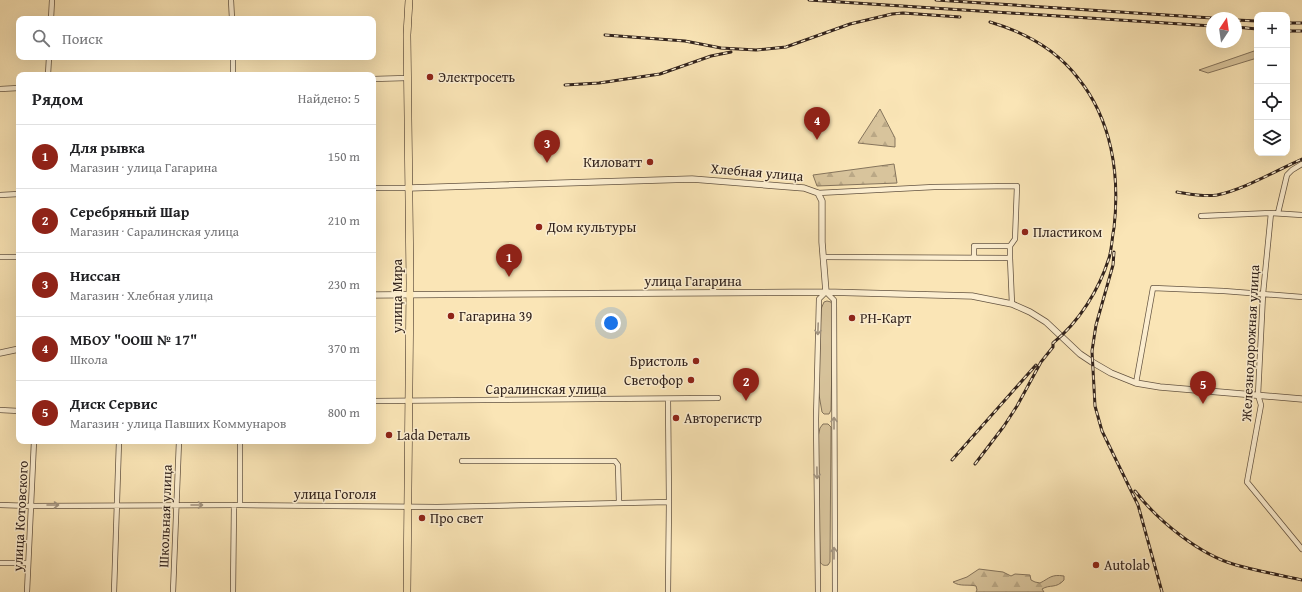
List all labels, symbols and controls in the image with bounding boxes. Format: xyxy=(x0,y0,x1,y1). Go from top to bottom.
north arrow xyxy=(1206,12,1242,48)
map controls xyxy=(1254,12,1290,156)
button: + xyxy=(1254,12,1290,48)
search box xyxy=(16,16,376,60)
icon: search xyxy=(30,27,52,49)
text: Поиск xyxy=(62,28,103,49)
button: − xyxy=(1254,48,1290,84)
place label: Электросеть xyxy=(438,67,516,87)
marker: Электросеть xyxy=(425,72,435,82)
button: locate xyxy=(1254,84,1290,120)
text: Рядом xyxy=(32,86,83,111)
text: Найдено: 5 xyxy=(298,89,360,108)
pin: 4 xyxy=(804,107,830,140)
button: layers xyxy=(1254,120,1290,156)
pin: 3 xyxy=(534,130,560,163)
text: Для рывка xyxy=(70,137,145,158)
text: 1 xyxy=(42,147,48,166)
text: 150 m xyxy=(328,147,360,166)
place label: Киловатт xyxy=(583,152,642,172)
marker: Киловатт xyxy=(645,157,655,167)
text: Магазин · улица Гагарина xyxy=(70,158,218,177)
street label: Хлебная улица xyxy=(710,158,804,186)
text: Серебряный Шар xyxy=(70,201,189,222)
text: 2 xyxy=(42,211,48,230)
text: 210 m xyxy=(328,211,360,230)
place label: Дом культуры xyxy=(546,217,636,237)
text: Магазин · Саралинская улица xyxy=(70,222,239,241)
marker: Дом культуры xyxy=(534,222,544,232)
place label: Пластиком xyxy=(1033,222,1102,242)
marker: Пластиком xyxy=(1020,227,1030,237)
pin: 1 xyxy=(496,244,522,277)
street label: улица Мира xyxy=(387,258,407,334)
street label: Железнодорожная улица xyxy=(1236,264,1264,423)
text: Ниссан xyxy=(70,265,121,286)
street label: улица Гагарина xyxy=(643,271,742,291)
text: 3 xyxy=(42,275,48,294)
text: 230 m xyxy=(328,275,360,294)
text: Магазин · Хлебная улица xyxy=(70,286,213,305)
place label: Гагарина 39 xyxy=(459,306,533,326)
place label: РН-Карт xyxy=(860,308,911,328)
marker: Гагарина 39 xyxy=(446,311,456,321)
your location xyxy=(601,313,621,333)
marker: РН-Карт xyxy=(847,313,857,323)
one-way arrow xyxy=(815,322,822,335)
text: МБОУ "ООШ № 17" xyxy=(70,329,197,350)
text: 4 xyxy=(42,339,48,358)
text: 370 m xyxy=(328,339,360,358)
text: Школа xyxy=(70,350,108,369)
place label: Бристоль xyxy=(630,351,688,371)
marker: Бристоль xyxy=(691,356,701,366)
pin: 2 xyxy=(733,368,759,401)
place label: Светофор xyxy=(624,370,683,390)
pin: 5 xyxy=(1190,371,1216,404)
marker: Светофор xyxy=(686,375,696,385)
street label: Саралинская улица xyxy=(486,379,607,399)
text: Диск Сервис xyxy=(70,393,157,414)
text: 5 xyxy=(42,403,48,422)
text: 800 m xyxy=(328,403,360,422)
place label: Авторегистр xyxy=(684,408,763,428)
marker: Авторегистр xyxy=(671,413,681,423)
text: Магазин · улица Павших Коммунаров xyxy=(70,414,286,433)
one-way arrow xyxy=(830,417,838,430)
place label: Lada Dеталь xyxy=(397,425,471,445)
marker: Lada Dеталь xyxy=(384,430,394,440)
street label: улица Котовского xyxy=(7,460,33,573)
street label: Школьная улица xyxy=(153,464,177,568)
one-way arrow xyxy=(813,466,820,479)
street label: улица Гоголя xyxy=(293,484,376,504)
one-way arrow xyxy=(46,501,59,509)
one-way arrow xyxy=(190,501,203,509)
place label: Про свет xyxy=(430,508,483,528)
marker: Про свет xyxy=(417,513,427,523)
one-way arrow xyxy=(830,547,838,560)
place label: Autolab xyxy=(1104,555,1150,575)
marker: Autolab xyxy=(1091,560,1101,570)

